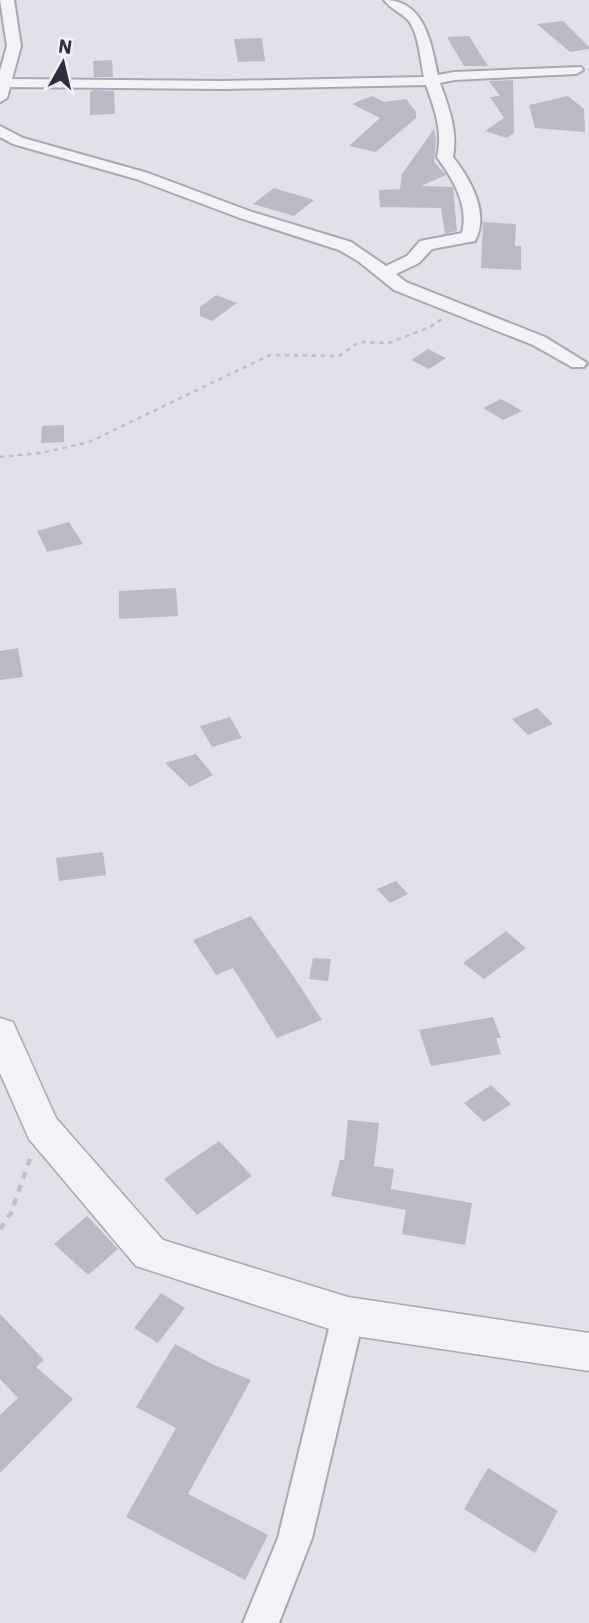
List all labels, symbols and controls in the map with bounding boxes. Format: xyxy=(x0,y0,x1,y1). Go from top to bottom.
north arrow xyxy=(28,28,98,98)
text: N xyxy=(57,33,74,59)

